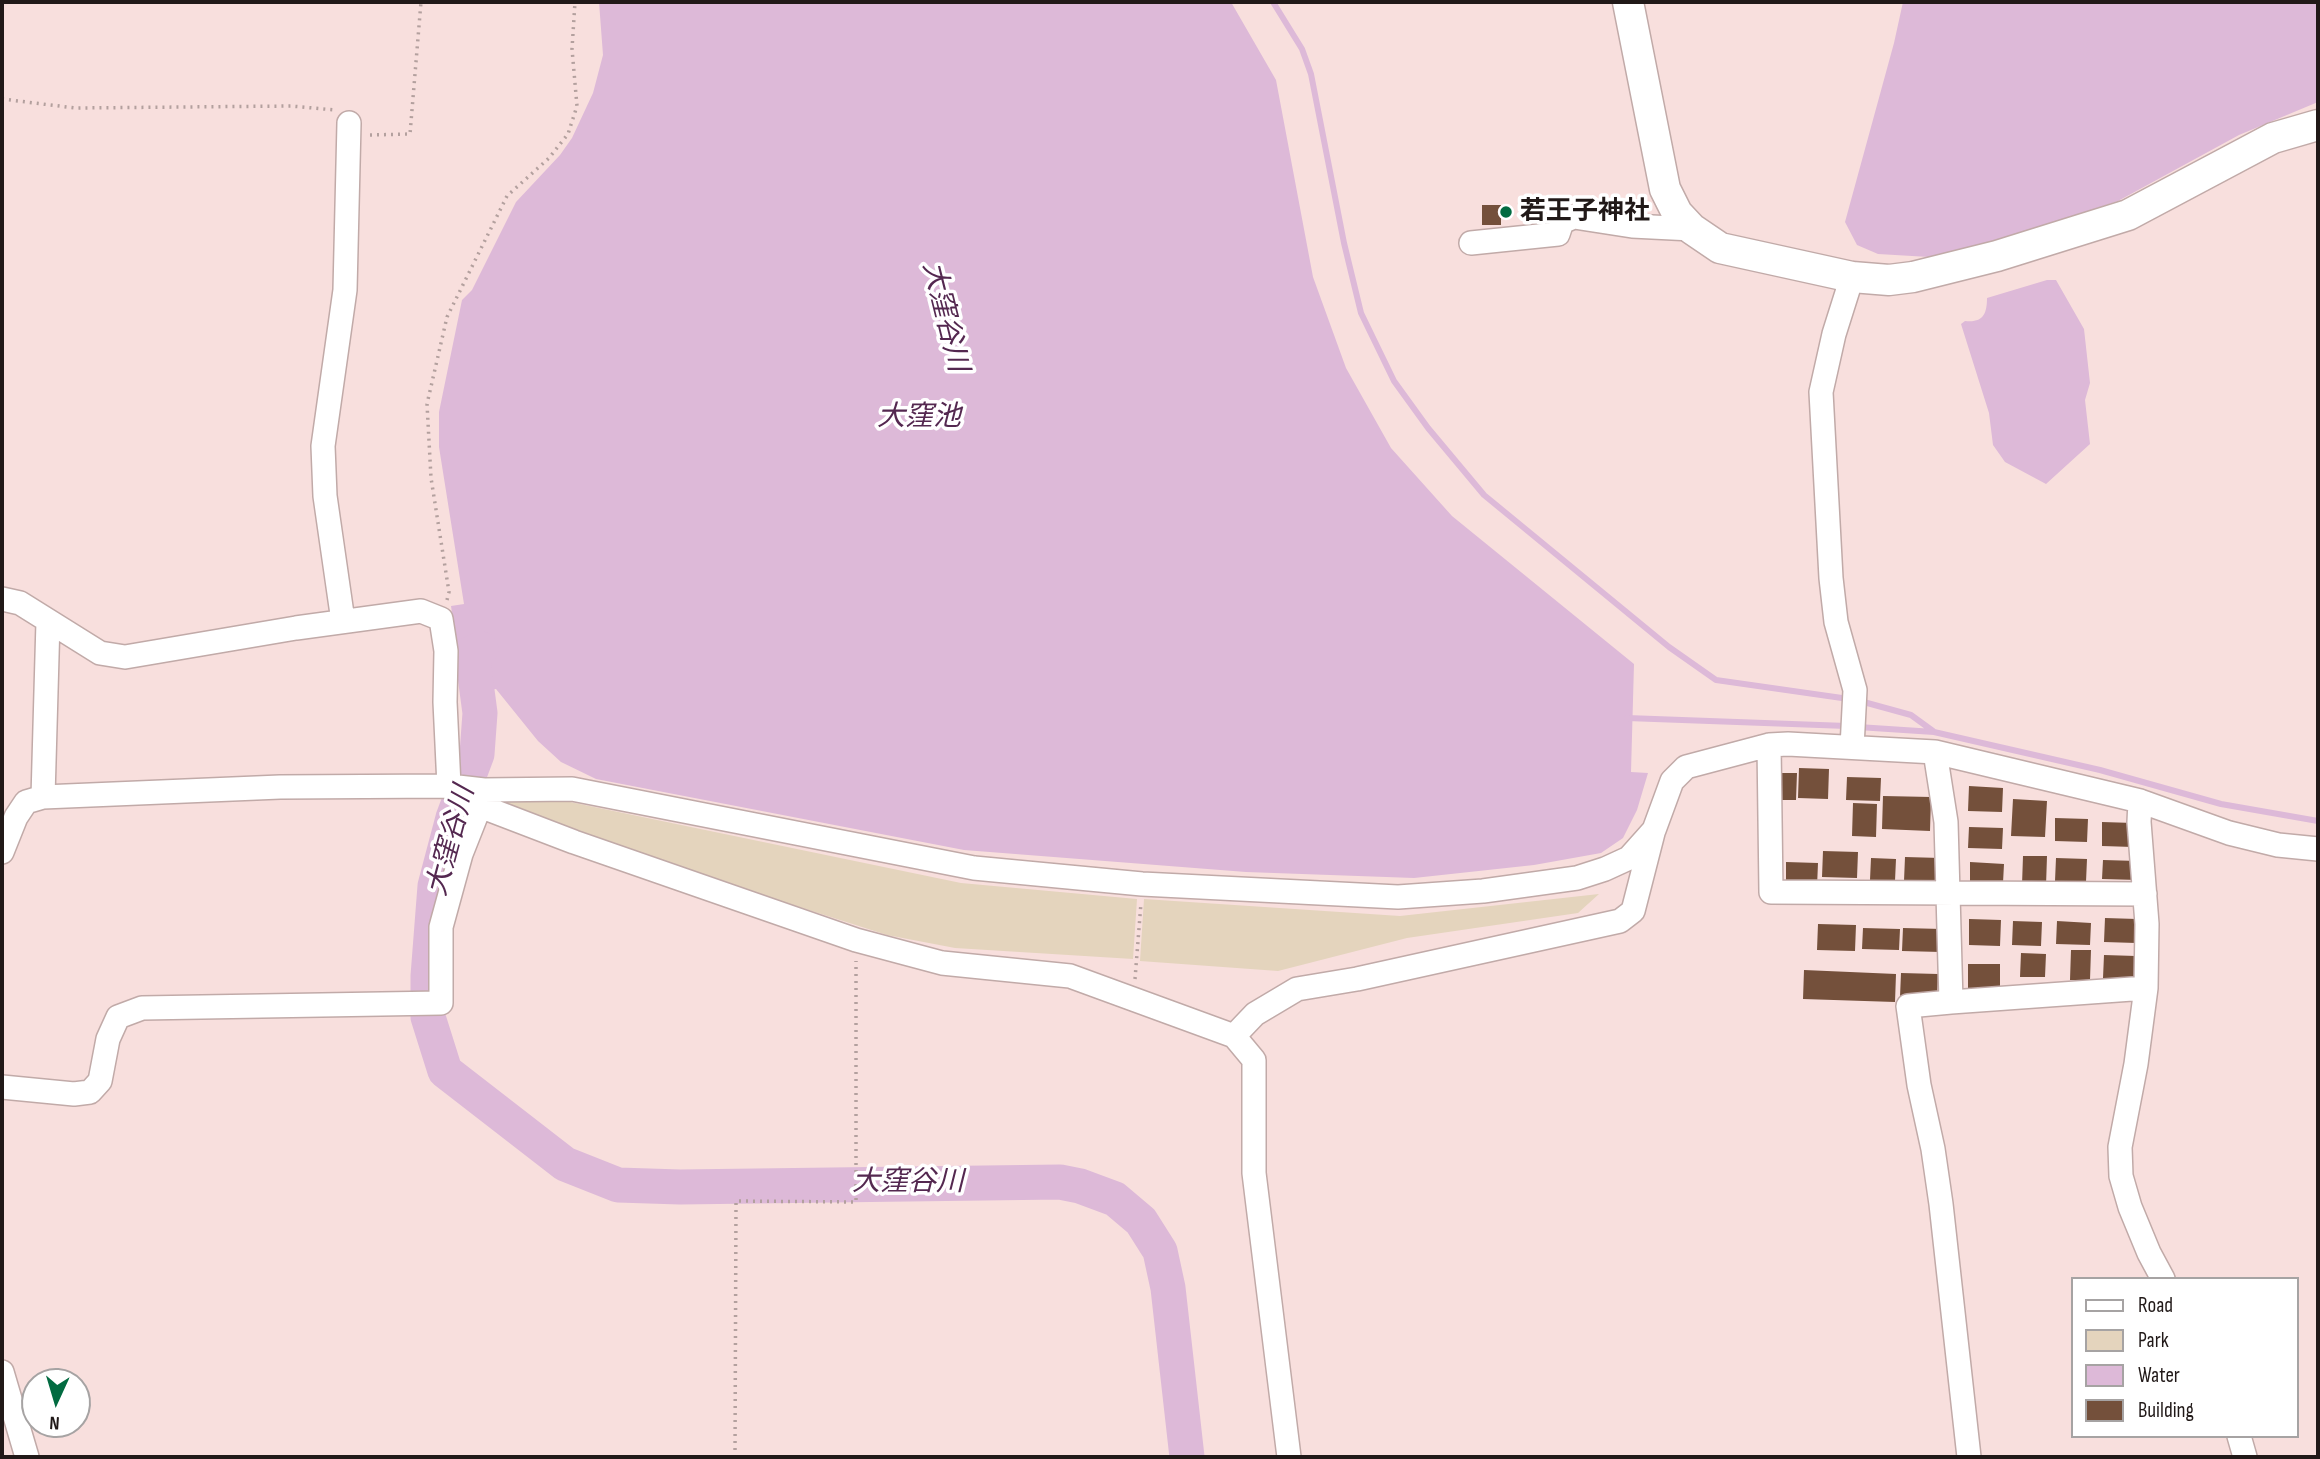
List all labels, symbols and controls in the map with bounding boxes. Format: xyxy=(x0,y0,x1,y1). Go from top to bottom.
place label: 若王子神社 xyxy=(1520,196,1650,228)
marker: 若王子神社 xyxy=(1498,204,1514,220)
water label: 大窪谷川 xyxy=(914,259,974,375)
water label: 大窪池 xyxy=(877,401,961,435)
water label: 大窪谷川 xyxy=(421,783,483,899)
water label: 大窪谷川 xyxy=(852,1166,964,1200)
legend xyxy=(2072,1277,2299,1438)
text: Road xyxy=(2138,1293,2173,1318)
text: Park xyxy=(2138,1328,2169,1353)
text: Water xyxy=(2138,1363,2180,1388)
north arrow xyxy=(21,1368,91,1438)
text: Building xyxy=(2138,1398,2194,1423)
text: N xyxy=(49,1411,61,1434)

